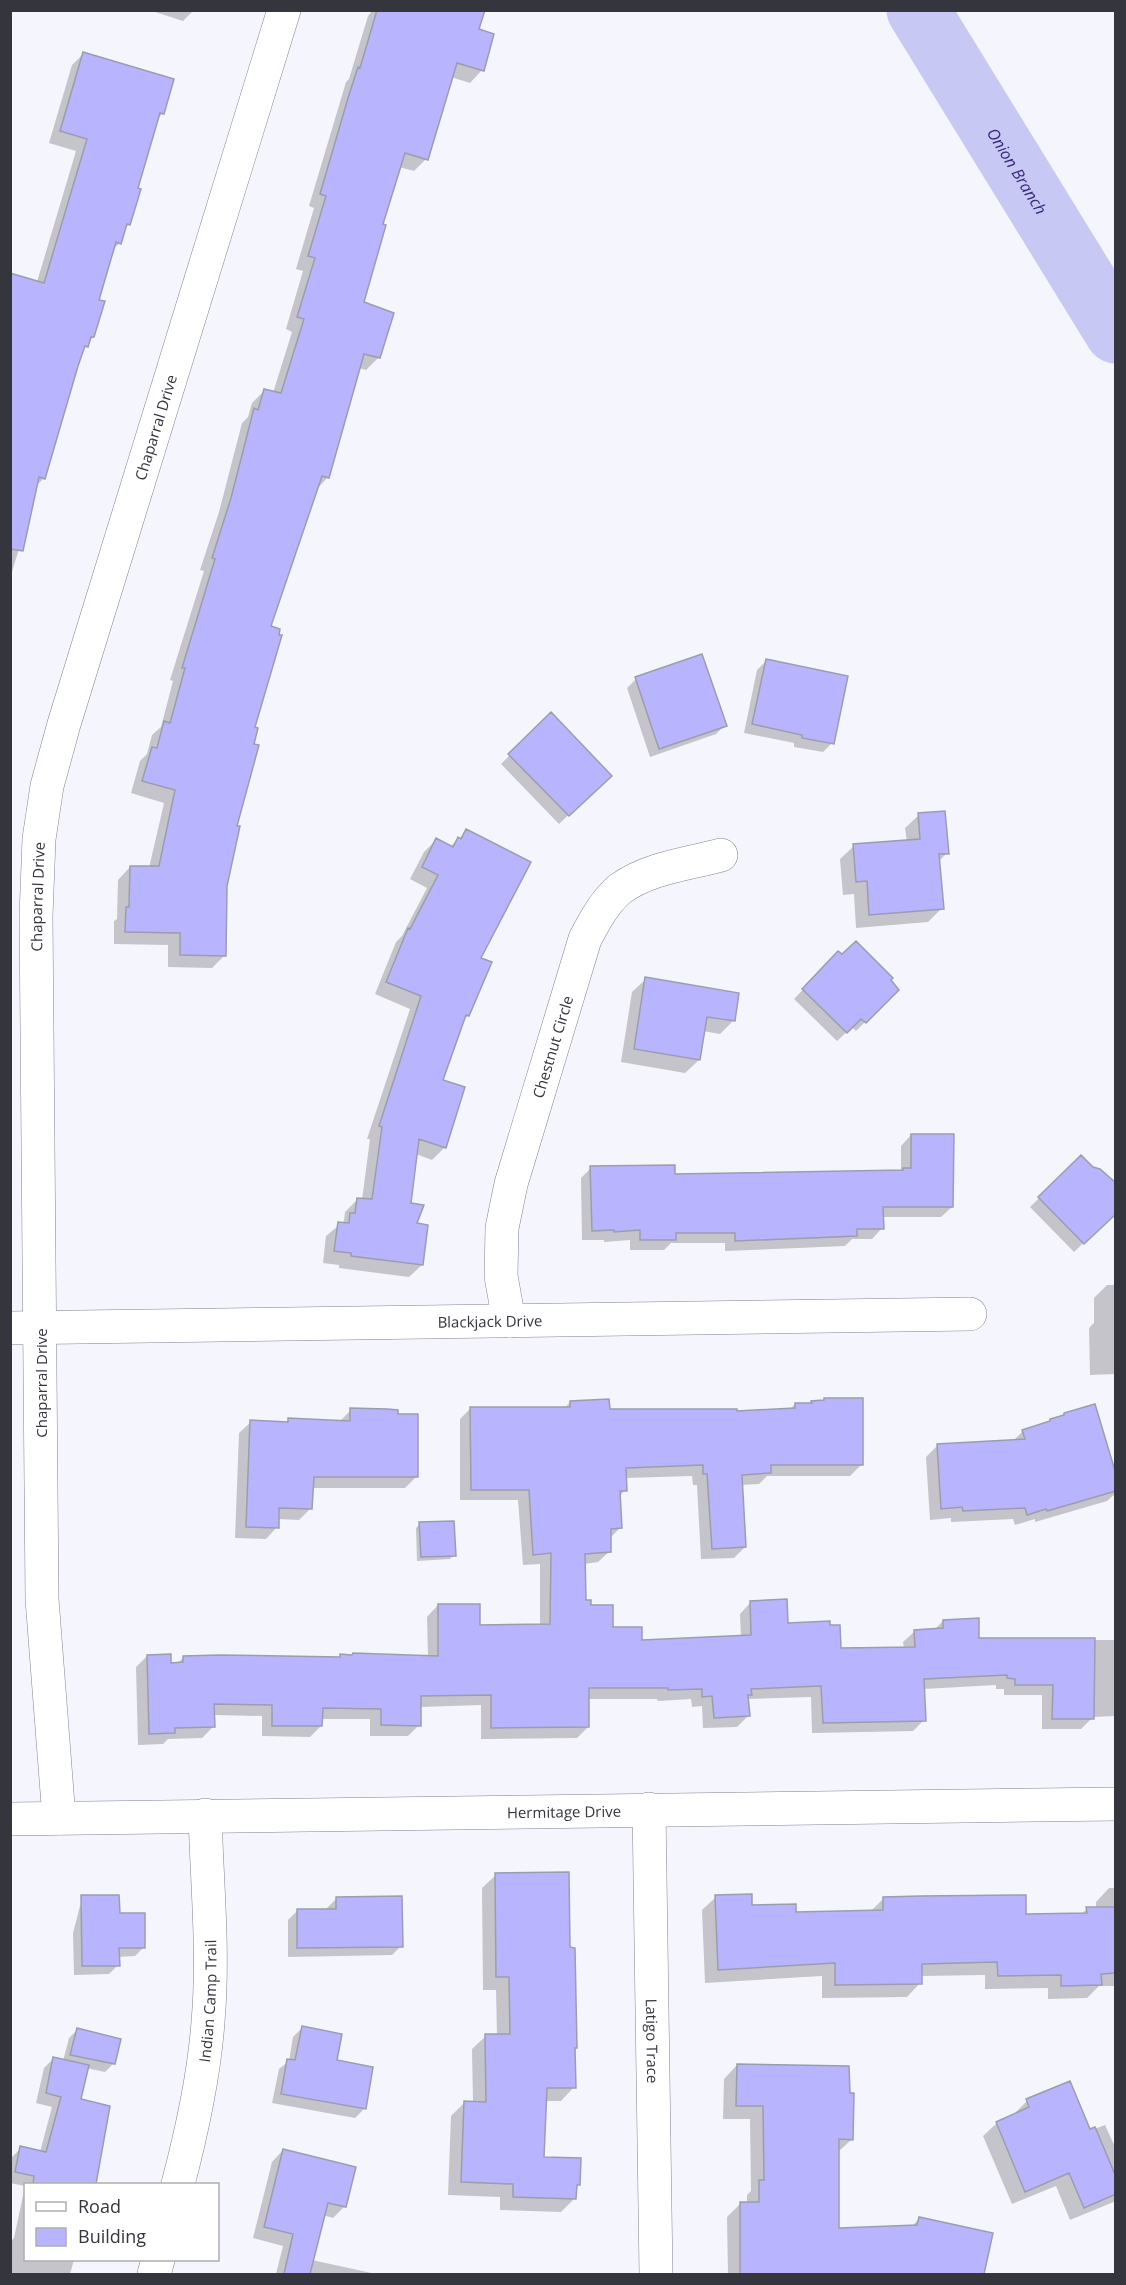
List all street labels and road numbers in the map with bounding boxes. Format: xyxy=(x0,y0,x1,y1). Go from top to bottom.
street label: Chaparral Drive xyxy=(130,372,181,483)
street label: Chaparral Drive xyxy=(26,842,49,952)
street label: Chestnut Circle xyxy=(528,993,577,1100)
street label: Blackjack Drive xyxy=(437,1310,542,1332)
street label: Chaparral Drive xyxy=(31,1328,51,1438)
street label: Hermitage Drive xyxy=(507,1801,621,1822)
street label: Indian Camp Trail xyxy=(194,1939,220,2064)
street label: Latigo Trace xyxy=(642,1998,663,2084)

